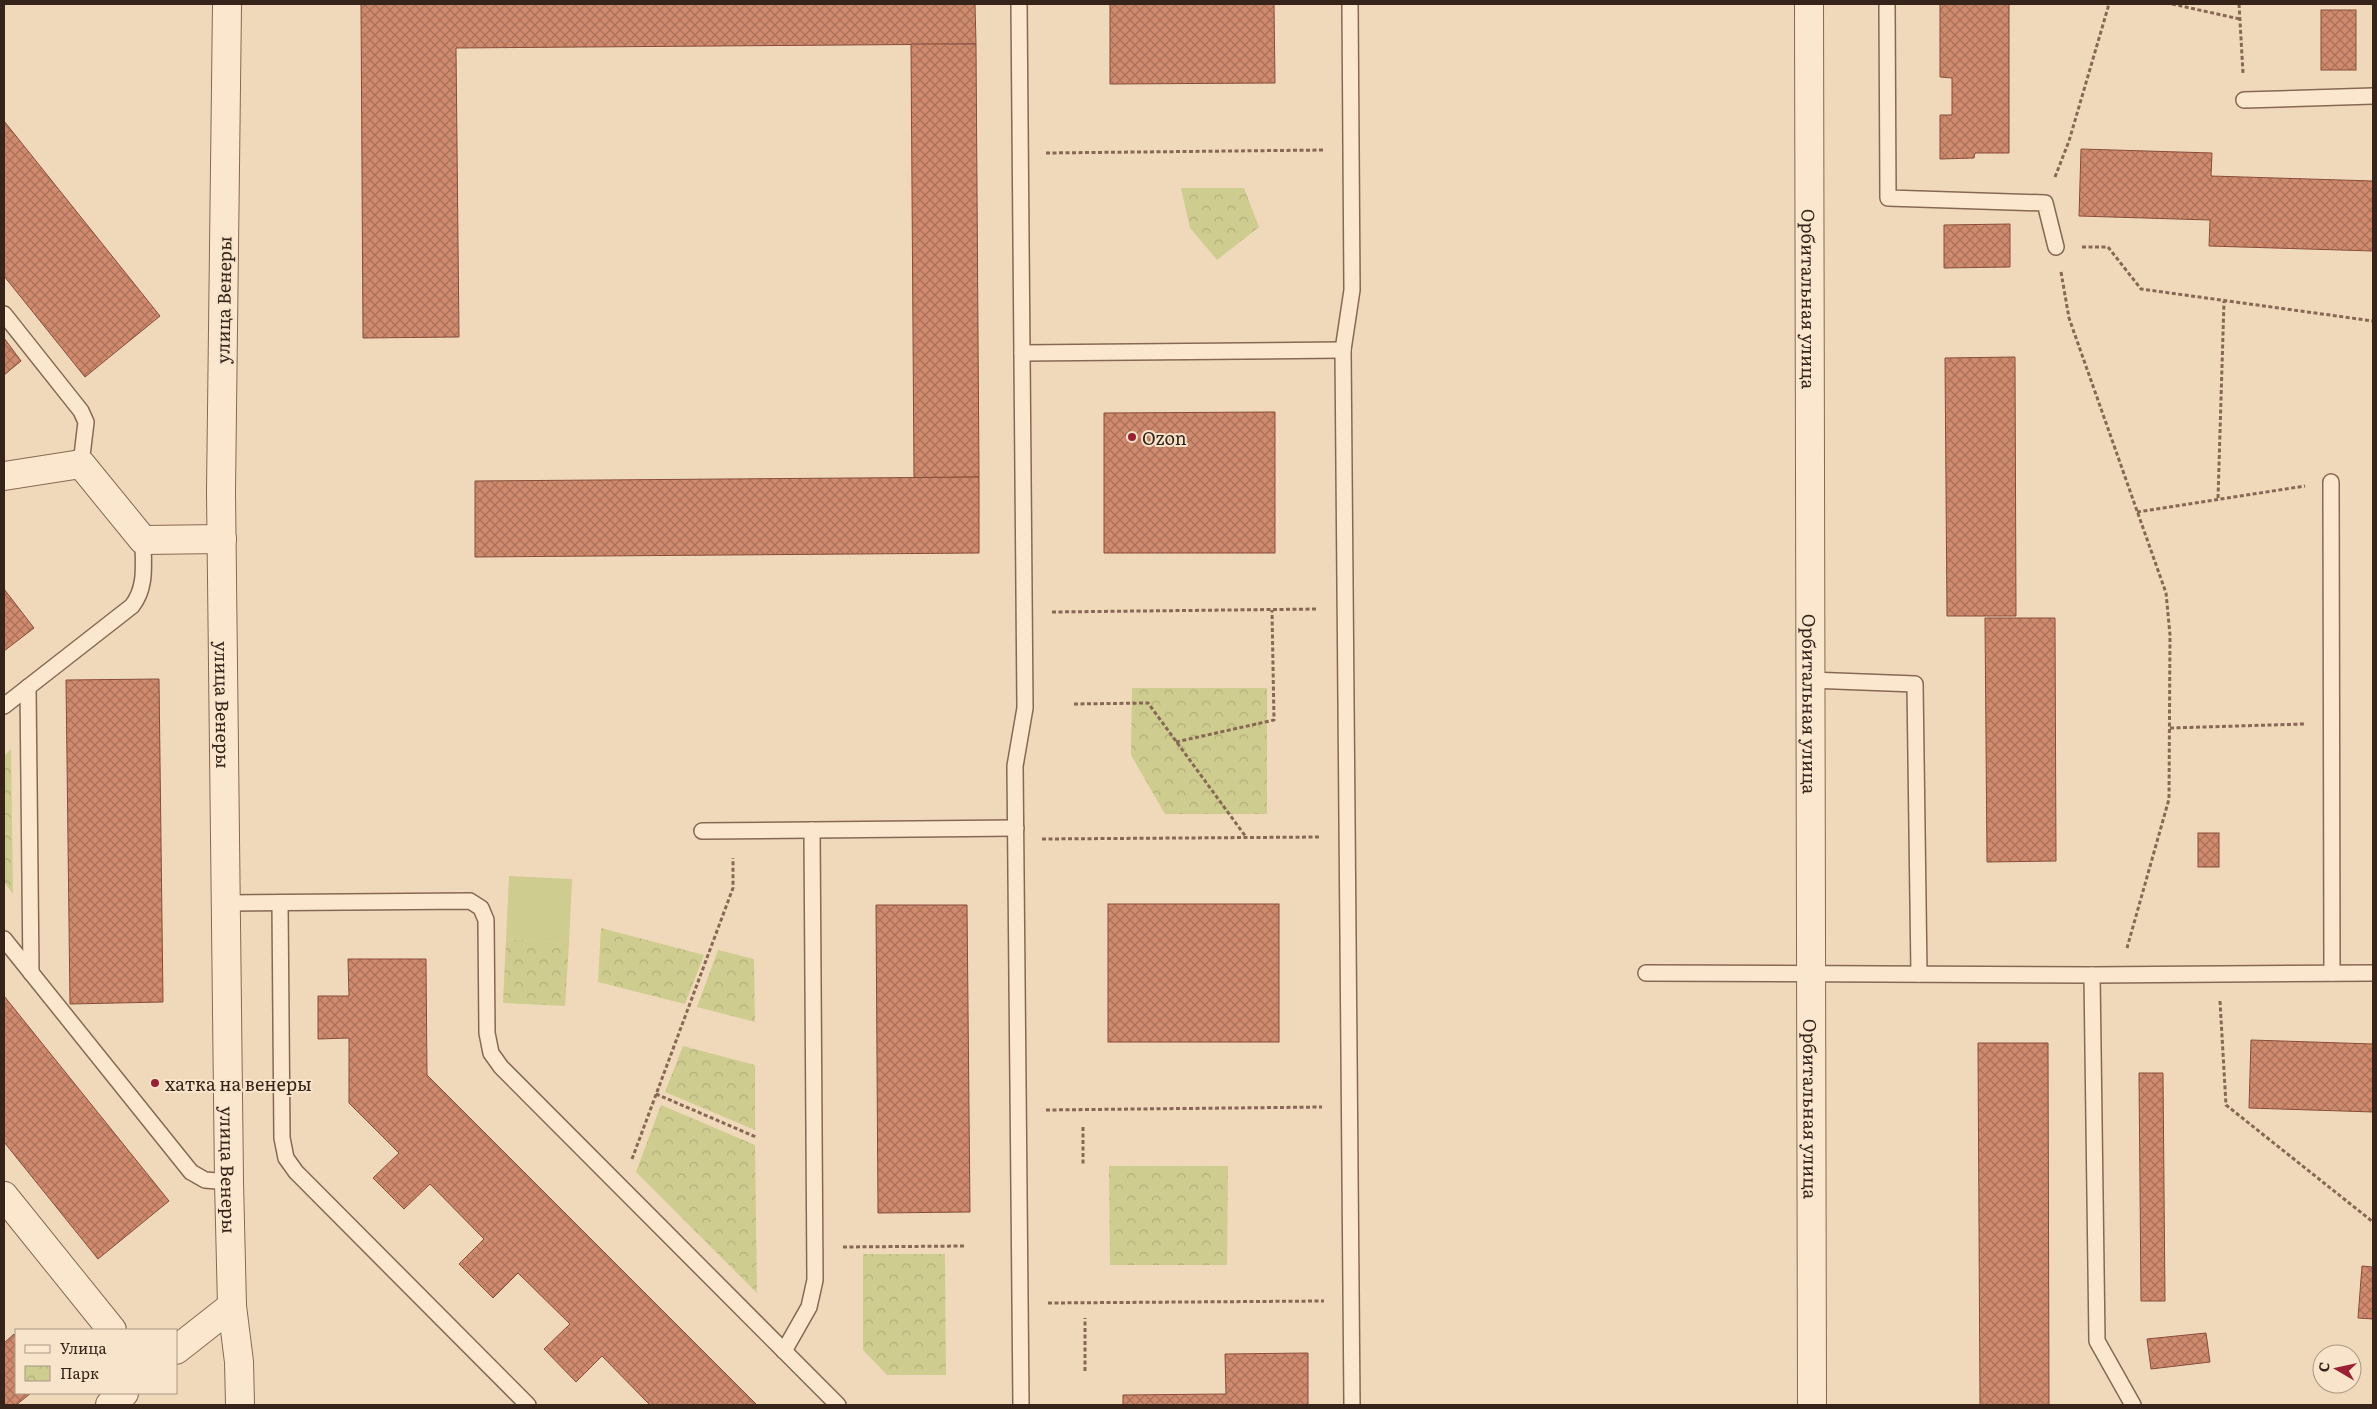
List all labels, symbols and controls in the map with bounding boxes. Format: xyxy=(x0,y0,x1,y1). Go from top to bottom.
street label: Орбитальная улица xyxy=(1796,209,1823,390)
street label: улица Венеры xyxy=(208,236,238,364)
place label: Ozon xyxy=(1142,424,1187,451)
marker: Ozon xyxy=(1126,431,1138,443)
street label: Орбитальная улица xyxy=(1797,614,1824,795)
street label: улица Венеры xyxy=(209,641,238,769)
street label: Орбитальная улица xyxy=(1798,1019,1825,1200)
place label: хатка на венеры xyxy=(165,1070,312,1097)
marker: хатка на венеры xyxy=(149,1077,161,1089)
street label: улица Венеры xyxy=(215,1106,244,1234)
legend xyxy=(15,1329,178,1394)
text: Улица xyxy=(60,1336,108,1359)
north arrow xyxy=(2312,1344,2362,1394)
text: С xyxy=(2313,1360,2334,1373)
text: Парк xyxy=(60,1361,99,1384)

